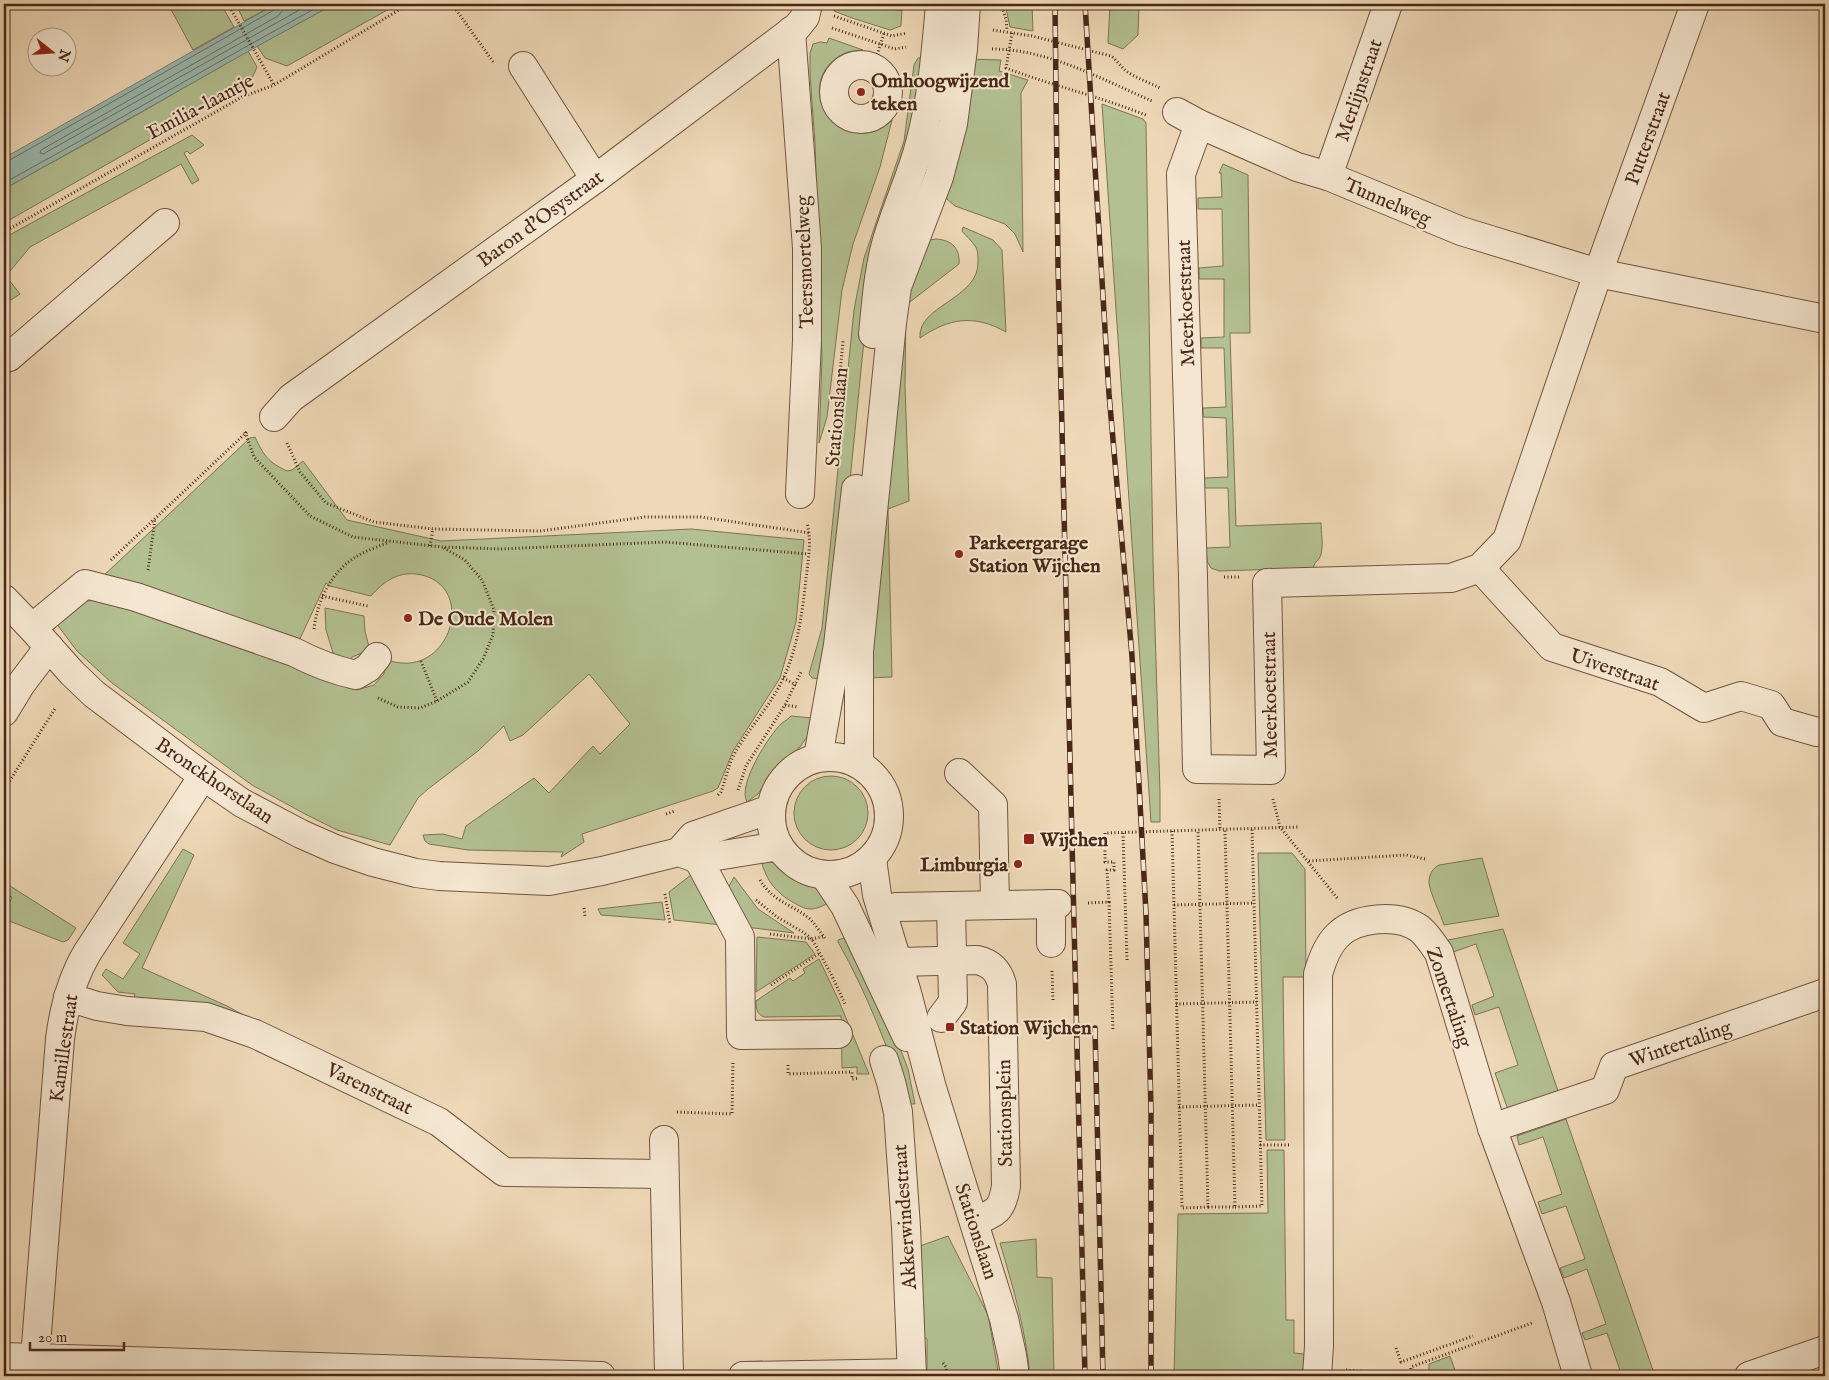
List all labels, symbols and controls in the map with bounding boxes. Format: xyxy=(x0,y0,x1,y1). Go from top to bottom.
north arrow xyxy=(28,28,78,78)
street label: Merlijnstraat xyxy=(1330,36,1389,145)
text: N xyxy=(53,46,74,64)
street label: Emilia-laantje xyxy=(143,69,258,146)
place label: Omhoogwijzend teken xyxy=(870,69,1011,117)
marker: Omhoogwijzend teken xyxy=(855,86,867,98)
street label: Putterstraat xyxy=(1620,88,1677,189)
street label: Baron d'Osystraat xyxy=(473,165,609,273)
street label: Tunnelweg xyxy=(1340,173,1436,232)
street label: Teersmortelweg xyxy=(791,194,820,329)
street label: Meerkoetstraat xyxy=(1172,239,1201,367)
street label: Stationslaan xyxy=(821,366,854,468)
place label: Parkeergarage Station Wijchen xyxy=(969,531,1101,579)
marker: Parkeergarage Station Wijchen xyxy=(953,548,965,560)
place label: De Oude Molen xyxy=(418,607,554,632)
marker: De Oude Molen xyxy=(402,612,414,624)
street label: Meerkoetstraat xyxy=(1257,631,1284,759)
street label: Uiverstraat xyxy=(1567,643,1663,697)
street label: Bronckhorstlaan xyxy=(150,733,278,830)
place label: Wijchen xyxy=(1039,828,1108,853)
marker: Wijchen xyxy=(1022,832,1036,846)
place label: Limburgia xyxy=(920,853,1008,878)
marker: Limburgia xyxy=(1012,858,1024,870)
street label: Zomertaling xyxy=(1420,944,1478,1052)
street label: Kamillestraat xyxy=(44,992,84,1104)
street label: Wintertaling xyxy=(1626,1015,1736,1074)
place label: Station Wijchen xyxy=(960,1016,1092,1041)
marker: Station Wijchen xyxy=(944,1021,956,1033)
street label: Varenstraat xyxy=(321,1057,417,1121)
street label: Stationsplein xyxy=(992,1059,1019,1167)
street label: Akkerwindestraat xyxy=(888,1143,923,1291)
street label: Stationslaan xyxy=(948,1180,1003,1283)
scale bar xyxy=(30,1320,124,1352)
text: 20 m xyxy=(38,1328,68,1347)

